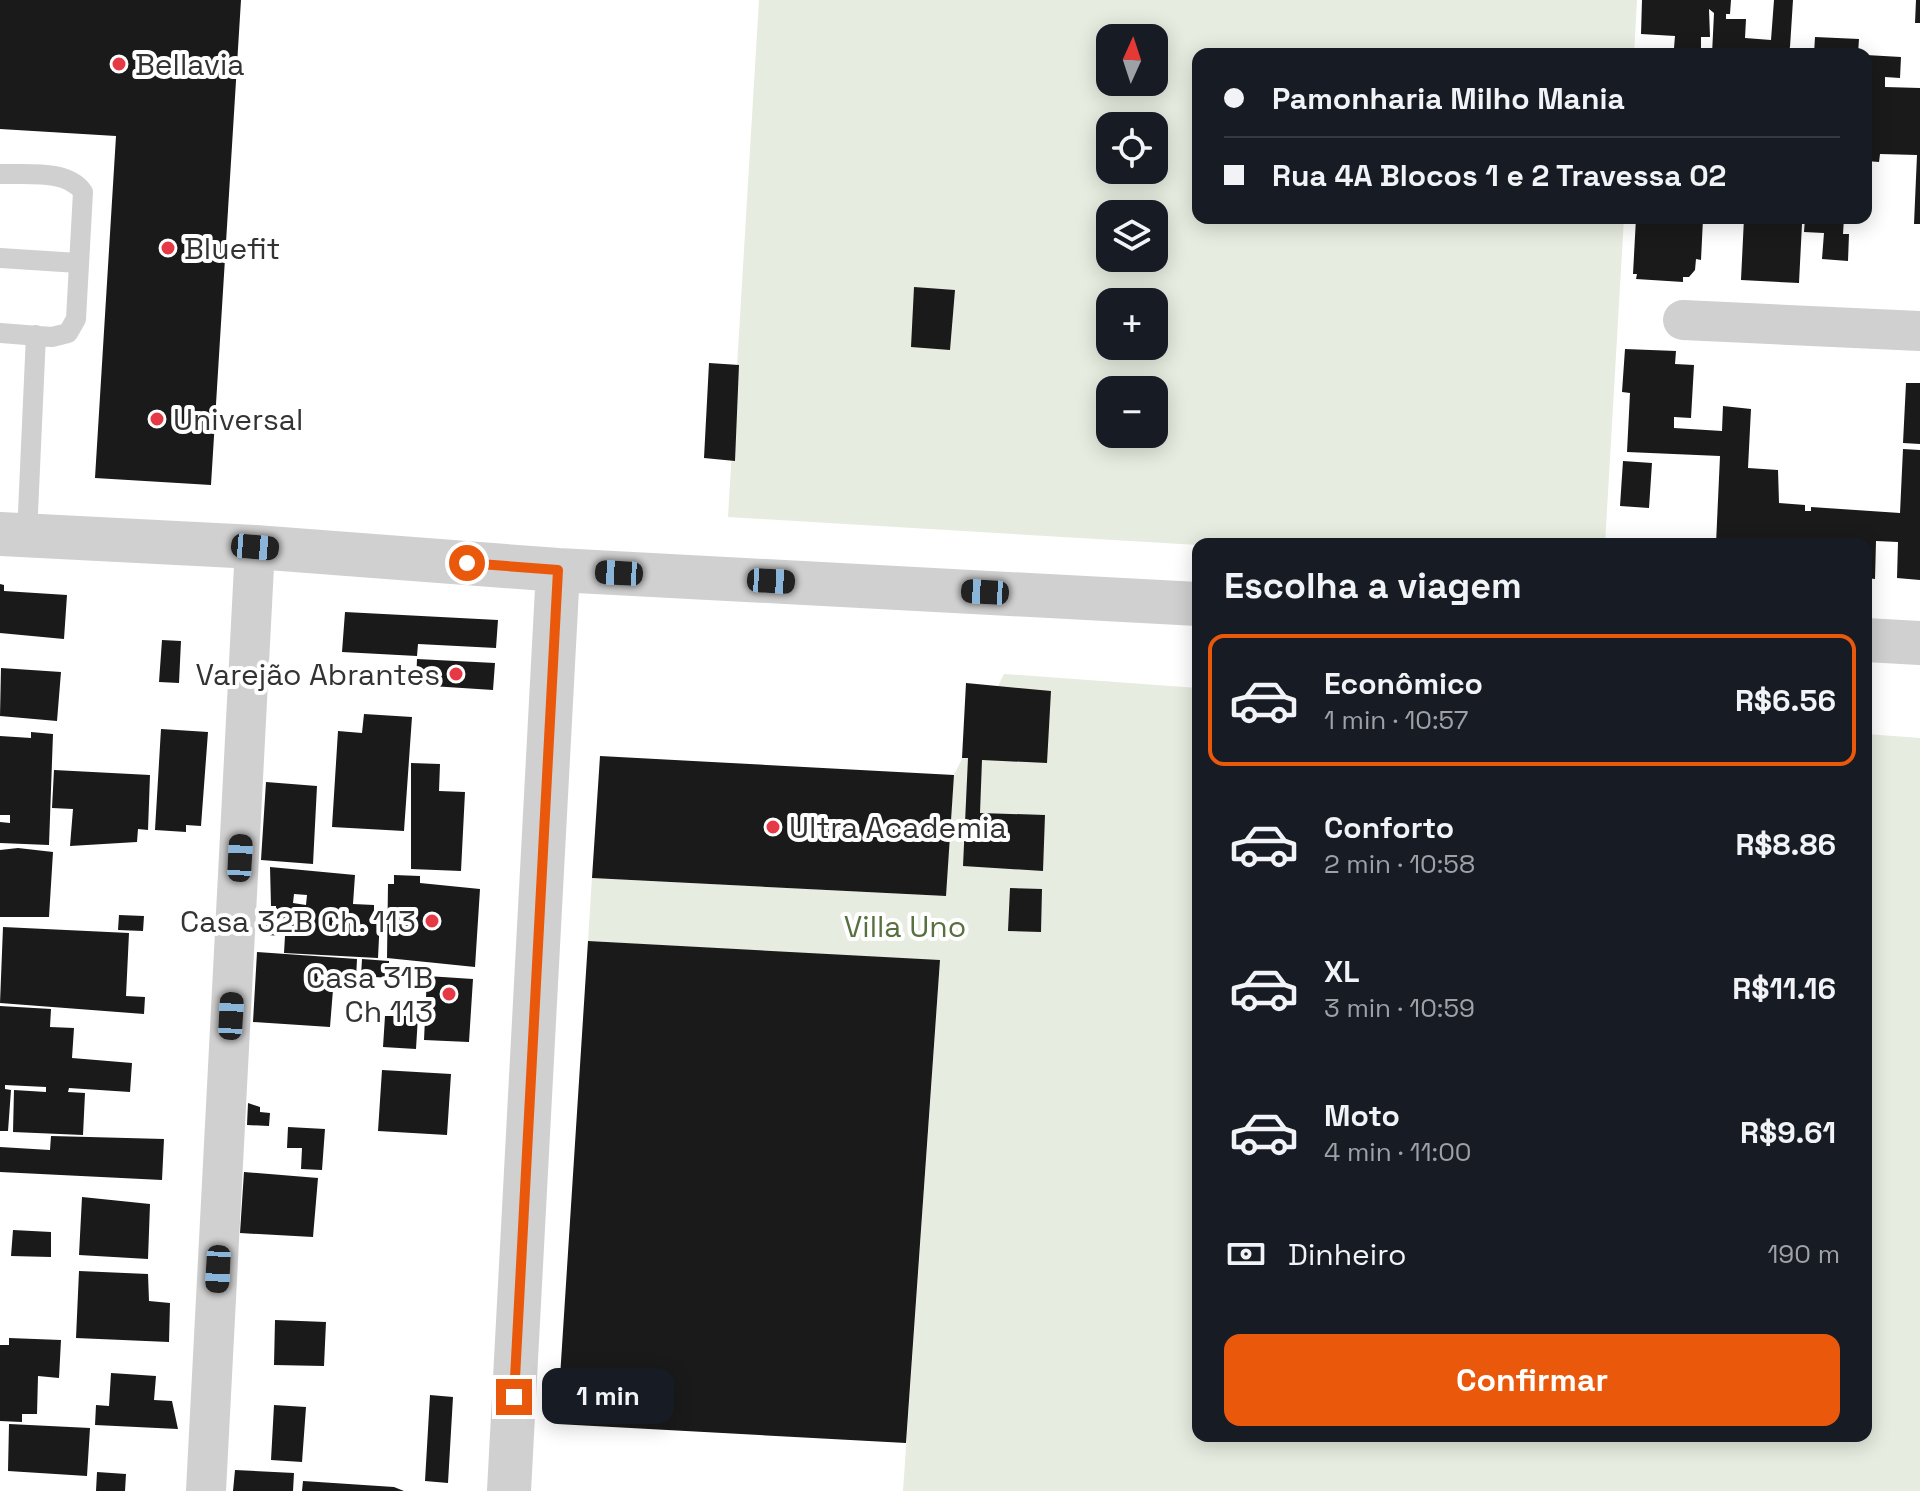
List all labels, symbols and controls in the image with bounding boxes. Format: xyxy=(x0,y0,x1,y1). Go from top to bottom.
north arrow xyxy=(1096,24,1168,96)
map controls xyxy=(1096,24,1168,448)
place label: Bellavia xyxy=(135,45,245,84)
marker: Bellavia xyxy=(110,55,128,73)
text: Pamonharia Milho Mania xyxy=(1272,79,1625,118)
button: locate xyxy=(1096,112,1168,184)
text: Rua 4A Blocos 1 e 2 Travessa 02 xyxy=(1272,156,1726,195)
button: layers xyxy=(1096,200,1168,272)
place label: Bluefit xyxy=(184,229,280,268)
marker: Bluefit xyxy=(159,239,177,257)
button: + xyxy=(1096,288,1168,360)
button: − xyxy=(1096,376,1168,448)
place label: Universal xyxy=(173,400,303,439)
marker: Universal xyxy=(148,410,166,428)
car xyxy=(230,533,280,561)
route start xyxy=(449,545,485,581)
car xyxy=(594,560,644,586)
text: Escolha a viagem xyxy=(1224,563,1522,609)
car xyxy=(746,568,796,594)
car xyxy=(960,579,1010,605)
place label: Varejão Abrantes xyxy=(196,655,440,694)
icon: car xyxy=(1228,664,1300,736)
text: Econômico xyxy=(1324,664,1483,703)
marker: Varejão Abrantes xyxy=(447,665,465,683)
text: R$6.56 xyxy=(1735,681,1836,720)
text: 1 min · 10:57 xyxy=(1324,703,1468,737)
place label: Ultra Academia xyxy=(789,808,1007,847)
icon: car xyxy=(1228,808,1300,880)
text: Conforto xyxy=(1324,808,1454,847)
marker: Ultra Academia xyxy=(764,818,782,836)
text: R$8.86 xyxy=(1735,825,1836,864)
car xyxy=(227,833,253,883)
text: 2 min · 10:58 xyxy=(1324,847,1475,881)
place label: Casa 32B Ch. 113 xyxy=(180,902,416,941)
park label: Villa Uno xyxy=(844,907,966,946)
marker: Casa 32B Ch. 113 xyxy=(423,912,441,930)
icon: car xyxy=(1228,952,1300,1024)
text: XL xyxy=(1324,952,1360,991)
place label: Casa 31B Ch 113 xyxy=(306,958,433,1031)
text: R$11.16 xyxy=(1732,969,1836,1008)
marker: Casa 31B Ch 113 xyxy=(440,985,458,1003)
car xyxy=(218,991,244,1041)
text: 3 min · 10:59 xyxy=(1324,991,1475,1025)
icon: car xyxy=(1228,1096,1300,1168)
text: Moto xyxy=(1324,1096,1400,1135)
text: R$9.61 xyxy=(1740,1113,1836,1152)
text: 4 min · 11:00 xyxy=(1324,1135,1471,1169)
icon: cash xyxy=(1224,1232,1268,1276)
text: Dinheiro xyxy=(1288,1235,1406,1274)
text: 190 m xyxy=(1768,1237,1840,1271)
car xyxy=(205,1244,231,1294)
button: Confirmar xyxy=(1224,1334,1840,1426)
callout: 1 min xyxy=(542,1369,674,1425)
route end xyxy=(496,1379,532,1415)
text: 1 min xyxy=(576,1379,640,1413)

